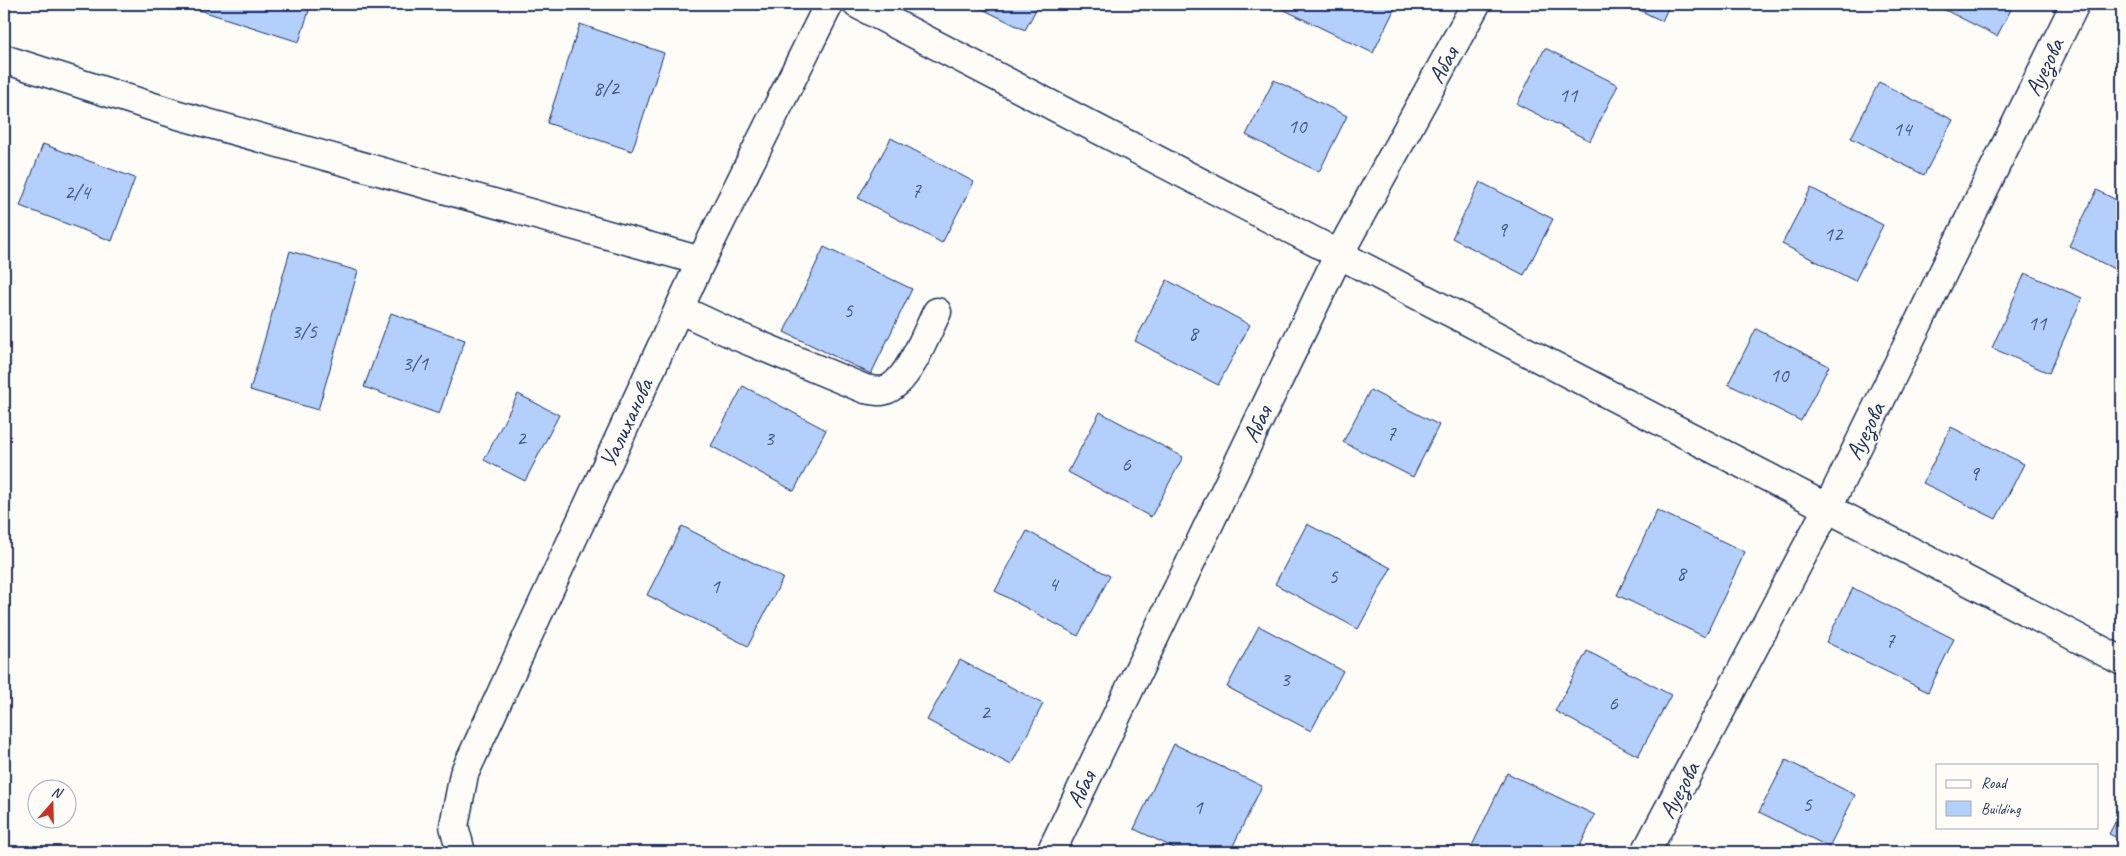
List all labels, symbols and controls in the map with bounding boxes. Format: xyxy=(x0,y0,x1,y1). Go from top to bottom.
street label: Ауезова xyxy=(2017,32,2072,101)
street label: Абая xyxy=(1421,40,1466,89)
house number: 8/2 xyxy=(593,75,620,101)
house number: 11 xyxy=(1559,82,1579,108)
house number: 10 xyxy=(1288,113,1308,139)
house number: 14 xyxy=(1893,116,1914,142)
house number: 7 xyxy=(911,177,922,203)
house number: 2/4 xyxy=(64,179,92,205)
house number: 9 xyxy=(1497,216,1508,242)
house number: 12 xyxy=(1824,221,1844,247)
house number: 5 xyxy=(843,297,854,323)
house number: 11 xyxy=(2028,310,2048,336)
house number: 3/5 xyxy=(291,318,318,344)
house number: 8 xyxy=(1188,320,1200,346)
house number: 3/1 xyxy=(402,350,429,376)
house number: 10 xyxy=(1770,362,1790,388)
street label: Уалиханова xyxy=(592,372,660,472)
street label: Ауезова xyxy=(1838,396,1893,465)
street label: Абая xyxy=(1235,399,1279,447)
house number: 7 xyxy=(1386,420,1397,446)
house number: 2 xyxy=(516,425,527,451)
house number: 3 xyxy=(764,425,775,451)
house number: 6 xyxy=(1121,451,1131,477)
house number: 9 xyxy=(1969,460,1980,486)
house number: 8 xyxy=(1676,560,1688,586)
house number: 5 xyxy=(1328,563,1339,589)
house number: 4 xyxy=(1048,571,1060,597)
house number: 1 xyxy=(710,573,721,599)
house number: 7 xyxy=(1885,627,1896,653)
house number: 3 xyxy=(1280,666,1291,692)
house number: 6 xyxy=(1608,690,1618,716)
house number: 2 xyxy=(980,699,991,725)
street label: Ауезова xyxy=(1652,755,1708,824)
street label: Абая xyxy=(1059,764,1103,812)
legend xyxy=(1936,764,2098,828)
text: Road xyxy=(1981,774,2008,793)
north arrow xyxy=(28,778,78,828)
text: N xyxy=(49,783,65,803)
house number: 5 xyxy=(1802,791,1813,817)
house number: 1 xyxy=(1193,794,1204,820)
text: Building xyxy=(1981,800,2021,819)

